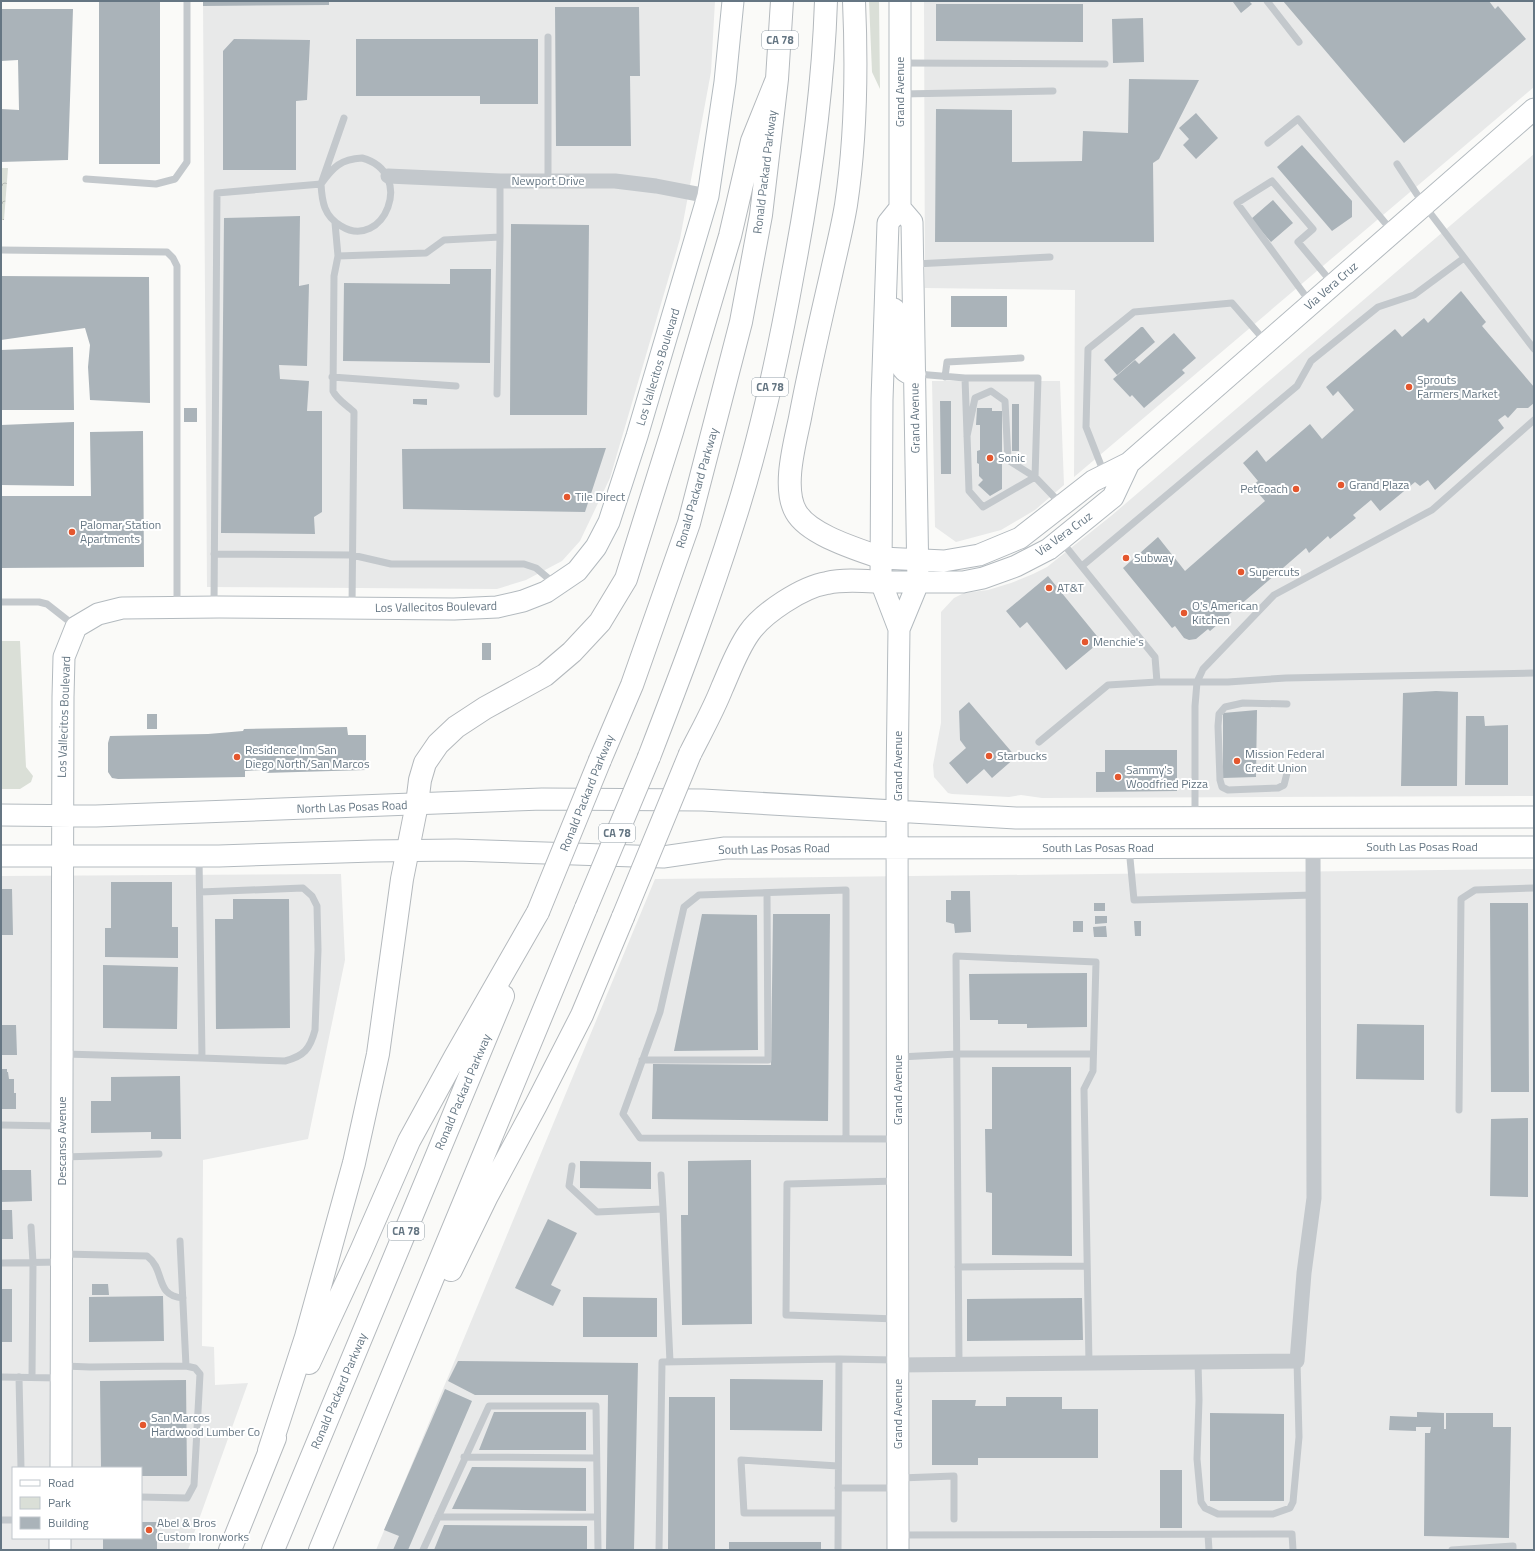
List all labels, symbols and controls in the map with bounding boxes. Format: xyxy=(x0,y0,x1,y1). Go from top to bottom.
road number: CA 78 xyxy=(762,31,798,49)
street label: Grand Avenue xyxy=(890,57,909,127)
street label: Ronald Packard Parkway xyxy=(747,109,782,235)
street label: Newport Drive xyxy=(511,171,585,190)
street label: Via Vera Cruz xyxy=(1299,257,1362,315)
street label: Los Vallecitos Boulevard xyxy=(631,306,684,428)
place label: Sprouts Farmers Market xyxy=(1417,370,1498,403)
road number: CA 78 xyxy=(752,378,788,396)
marker: Sprouts Farmers Market xyxy=(1404,382,1414,392)
street label: Grand Avenue xyxy=(904,383,925,453)
street label: Ronald Packard Parkway xyxy=(670,425,723,550)
place label: Sonic xyxy=(998,448,1025,467)
marker: Sonic xyxy=(985,453,995,463)
place label: Grand Plaza xyxy=(1349,475,1409,494)
place label: PetCoach xyxy=(1240,479,1288,498)
marker: Grand Plaza xyxy=(1336,480,1346,490)
marker: PetCoach xyxy=(1291,484,1301,494)
place label: Tile Direct xyxy=(575,487,626,506)
marker: Tile Direct xyxy=(562,492,572,502)
street label: Via Vera Cruz xyxy=(1031,506,1096,561)
place label: Palomar Station Apartments xyxy=(80,515,161,548)
marker: Palomar Station Apartments xyxy=(67,527,77,537)
place label: Subway xyxy=(1134,548,1174,567)
marker: Subway xyxy=(1121,553,1131,563)
place label: Supercuts xyxy=(1249,562,1300,581)
marker: Supercuts xyxy=(1236,567,1246,577)
place label: AT&T xyxy=(1057,578,1084,597)
marker: AT&T xyxy=(1044,583,1054,593)
street label: Los Vallecitos Boulevard xyxy=(375,596,497,617)
place label: O's American Kitchen xyxy=(1192,596,1258,629)
marker: O's American Kitchen xyxy=(1179,608,1189,618)
place label: Menchie's xyxy=(1093,632,1144,651)
marker: Menchie's xyxy=(1080,637,1090,647)
street label: Los Vallecitos Boulevard xyxy=(52,656,75,778)
street label: Ronald Packard Parkway xyxy=(554,731,619,854)
street label: Grand Avenue xyxy=(888,731,907,801)
place label: Residence Inn San Diego North/San Marcos xyxy=(245,740,370,773)
place label: Mission Federal Credit Union xyxy=(1245,744,1324,777)
place label: Starbucks xyxy=(997,746,1047,765)
marker: Starbucks xyxy=(984,751,994,761)
marker: Residence Inn San Diego North/San Marcos xyxy=(232,752,242,762)
marker: Mission Federal Credit Union xyxy=(1232,756,1242,766)
place label: Sammy's Woodfried Pizza xyxy=(1126,760,1208,793)
marker: Sammy's Woodfried Pizza xyxy=(1113,772,1123,782)
street label: North Las Posas Road xyxy=(296,795,408,818)
road number: CA 78 xyxy=(599,824,635,842)
street label: South Las Posas Road xyxy=(1366,837,1478,856)
street label: South Las Posas Road xyxy=(718,838,830,859)
street label: South Las Posas Road xyxy=(1042,838,1154,857)
street label: Ronald Packard Parkway xyxy=(429,1031,496,1153)
street label: Grand Avenue xyxy=(888,1055,907,1125)
street label: Descanso Avenue xyxy=(52,1096,71,1186)
road number: CA 78 xyxy=(388,1222,424,1240)
street label: Ronald Packard Parkway xyxy=(305,1330,372,1452)
street label: Grand Avenue xyxy=(888,1379,907,1449)
place label: San Marcos Hardwood Lumber Co xyxy=(151,1408,260,1441)
marker: San Marcos Hardwood Lumber Co xyxy=(138,1420,148,1430)
legend xyxy=(12,1467,142,1539)
text: Road xyxy=(48,1473,74,1492)
text: Park xyxy=(48,1493,71,1512)
text: Building xyxy=(48,1513,89,1532)
place label: Abel & Bros Custom Ironworks xyxy=(157,1513,250,1546)
marker: Abel & Bros Custom Ironworks xyxy=(144,1525,154,1535)

